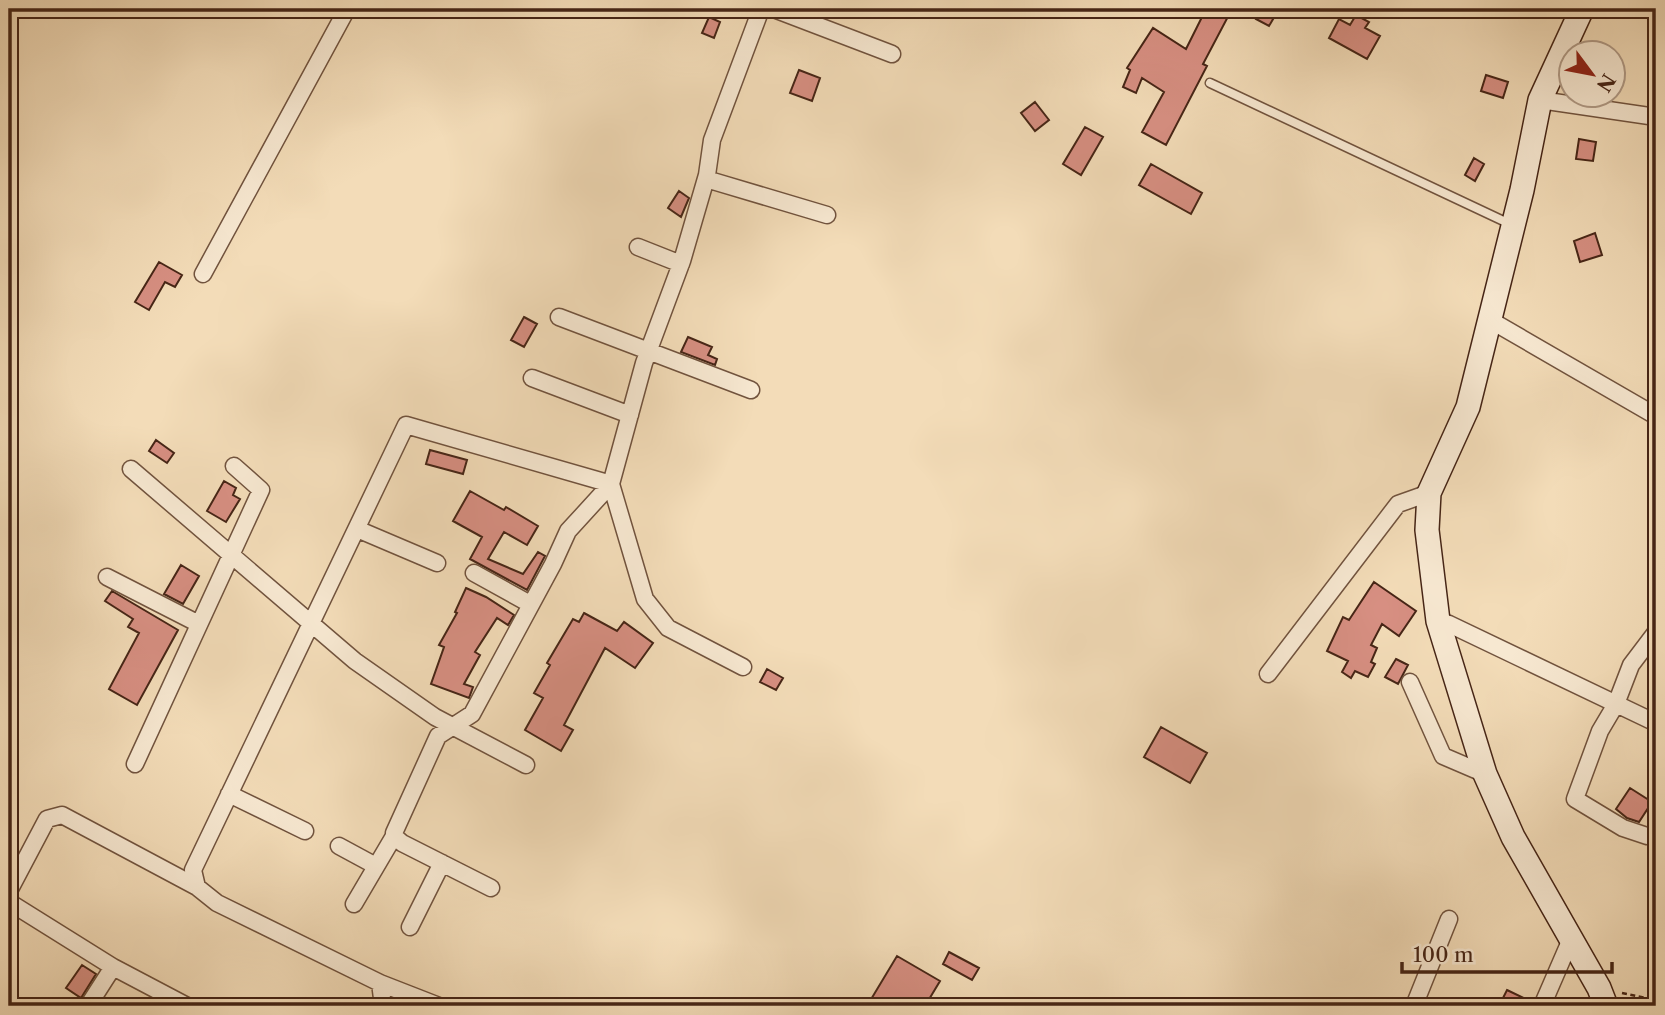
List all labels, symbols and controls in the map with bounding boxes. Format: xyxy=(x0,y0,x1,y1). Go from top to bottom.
north arrow xyxy=(1556,38,1626,108)
text: N xyxy=(1592,70,1620,96)
scale bar xyxy=(1402,931,1612,975)
text: 100 m xyxy=(1413,942,1474,967)

